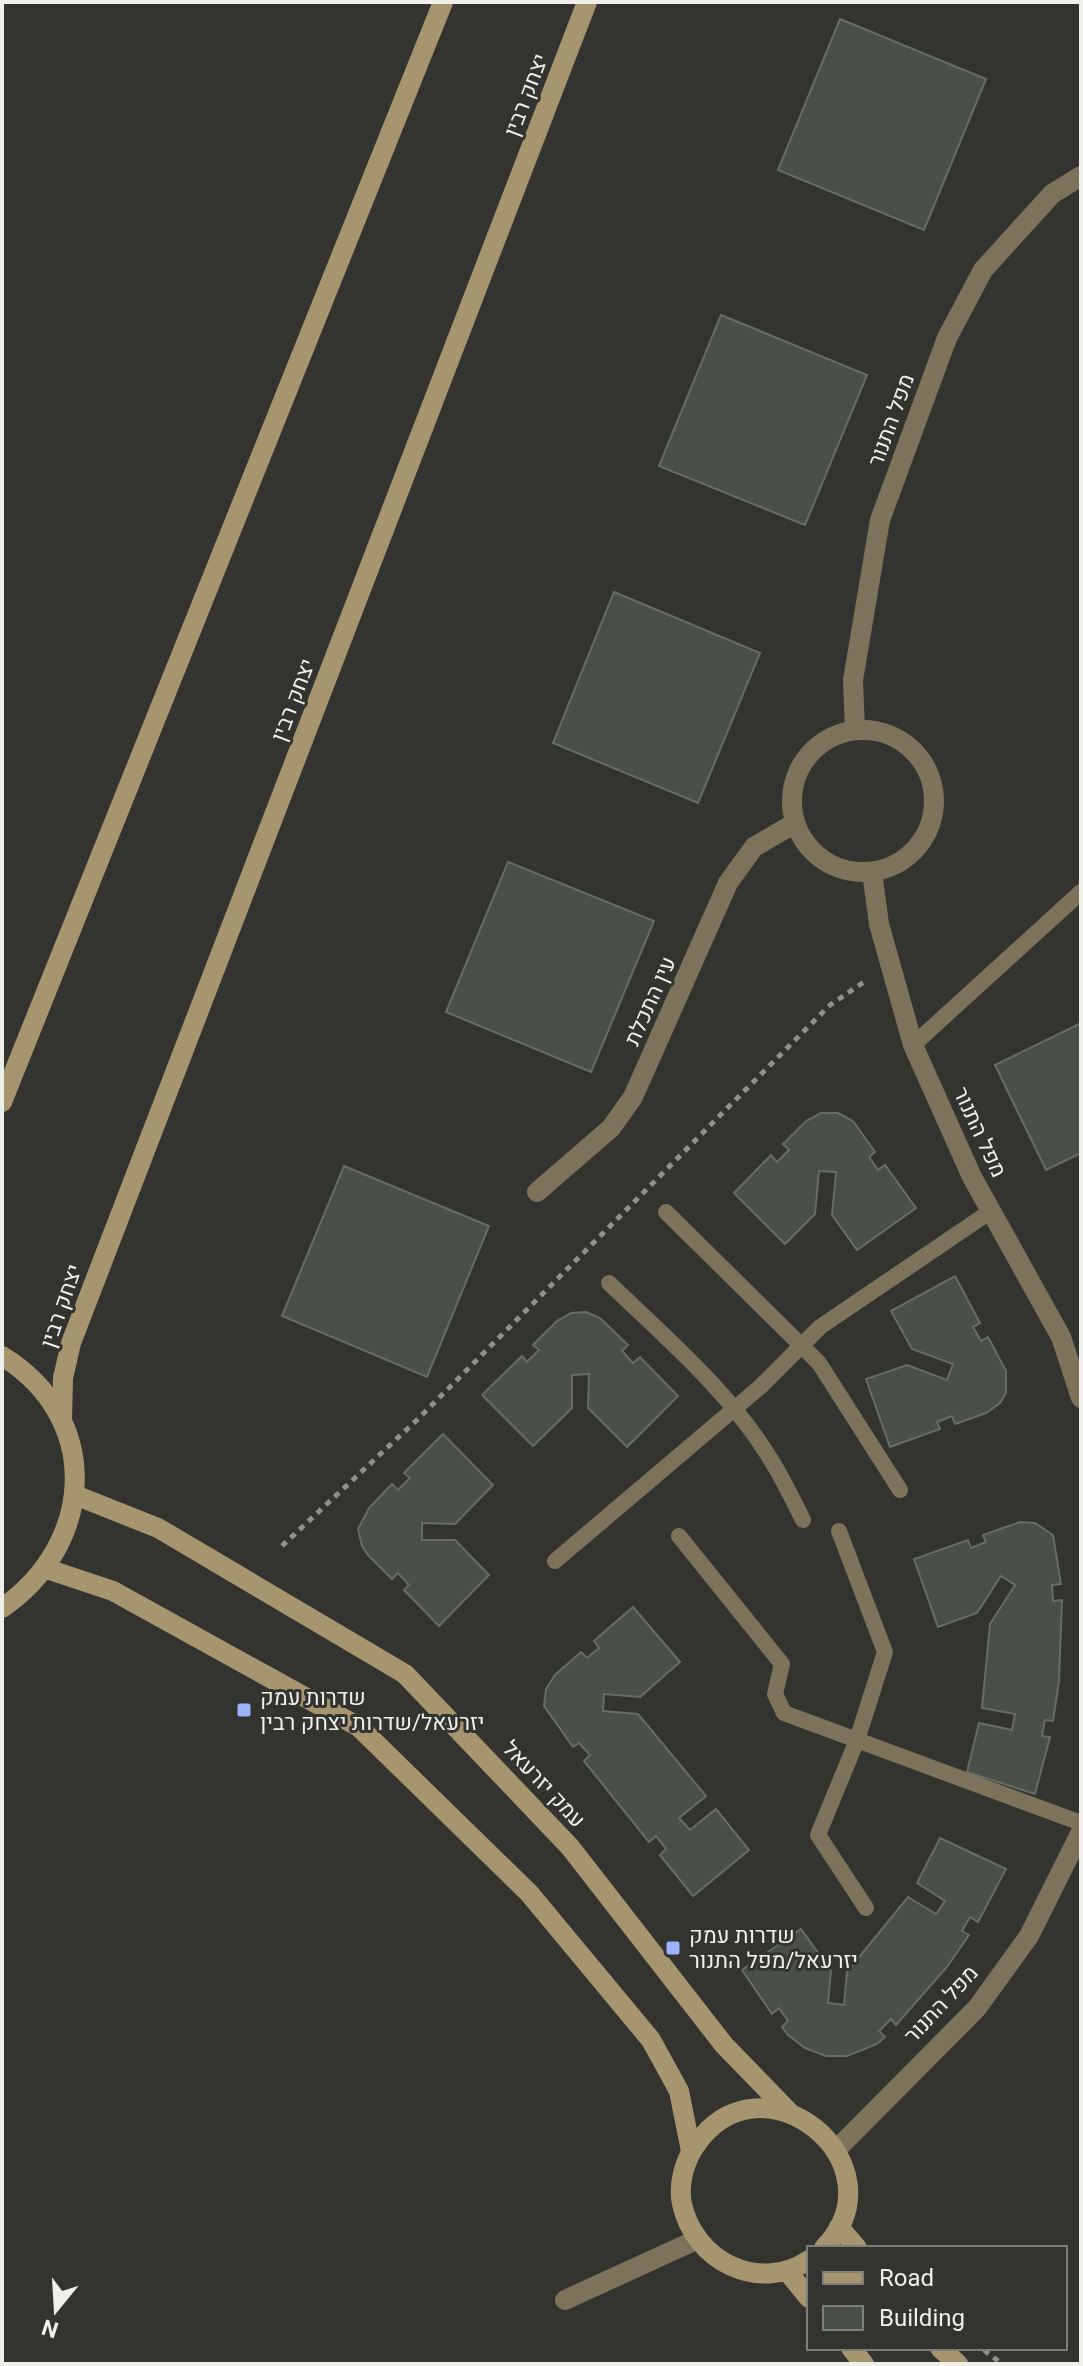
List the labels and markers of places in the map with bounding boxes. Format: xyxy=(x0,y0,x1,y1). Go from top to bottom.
place label: שדרות עמק יזרעאל/שדרות יצחק רבין xyxy=(260,1685,484,1735)
marker: שדרות עמק יזרעאל/שדרות יצחק רבין xyxy=(235,1701,253,1719)
place label: שדרות עמק יזרעאל/מפל התנור xyxy=(689,1923,858,1973)
marker: שדרות עמק יזרעאל/מפל התנור xyxy=(664,1939,682,1957)

